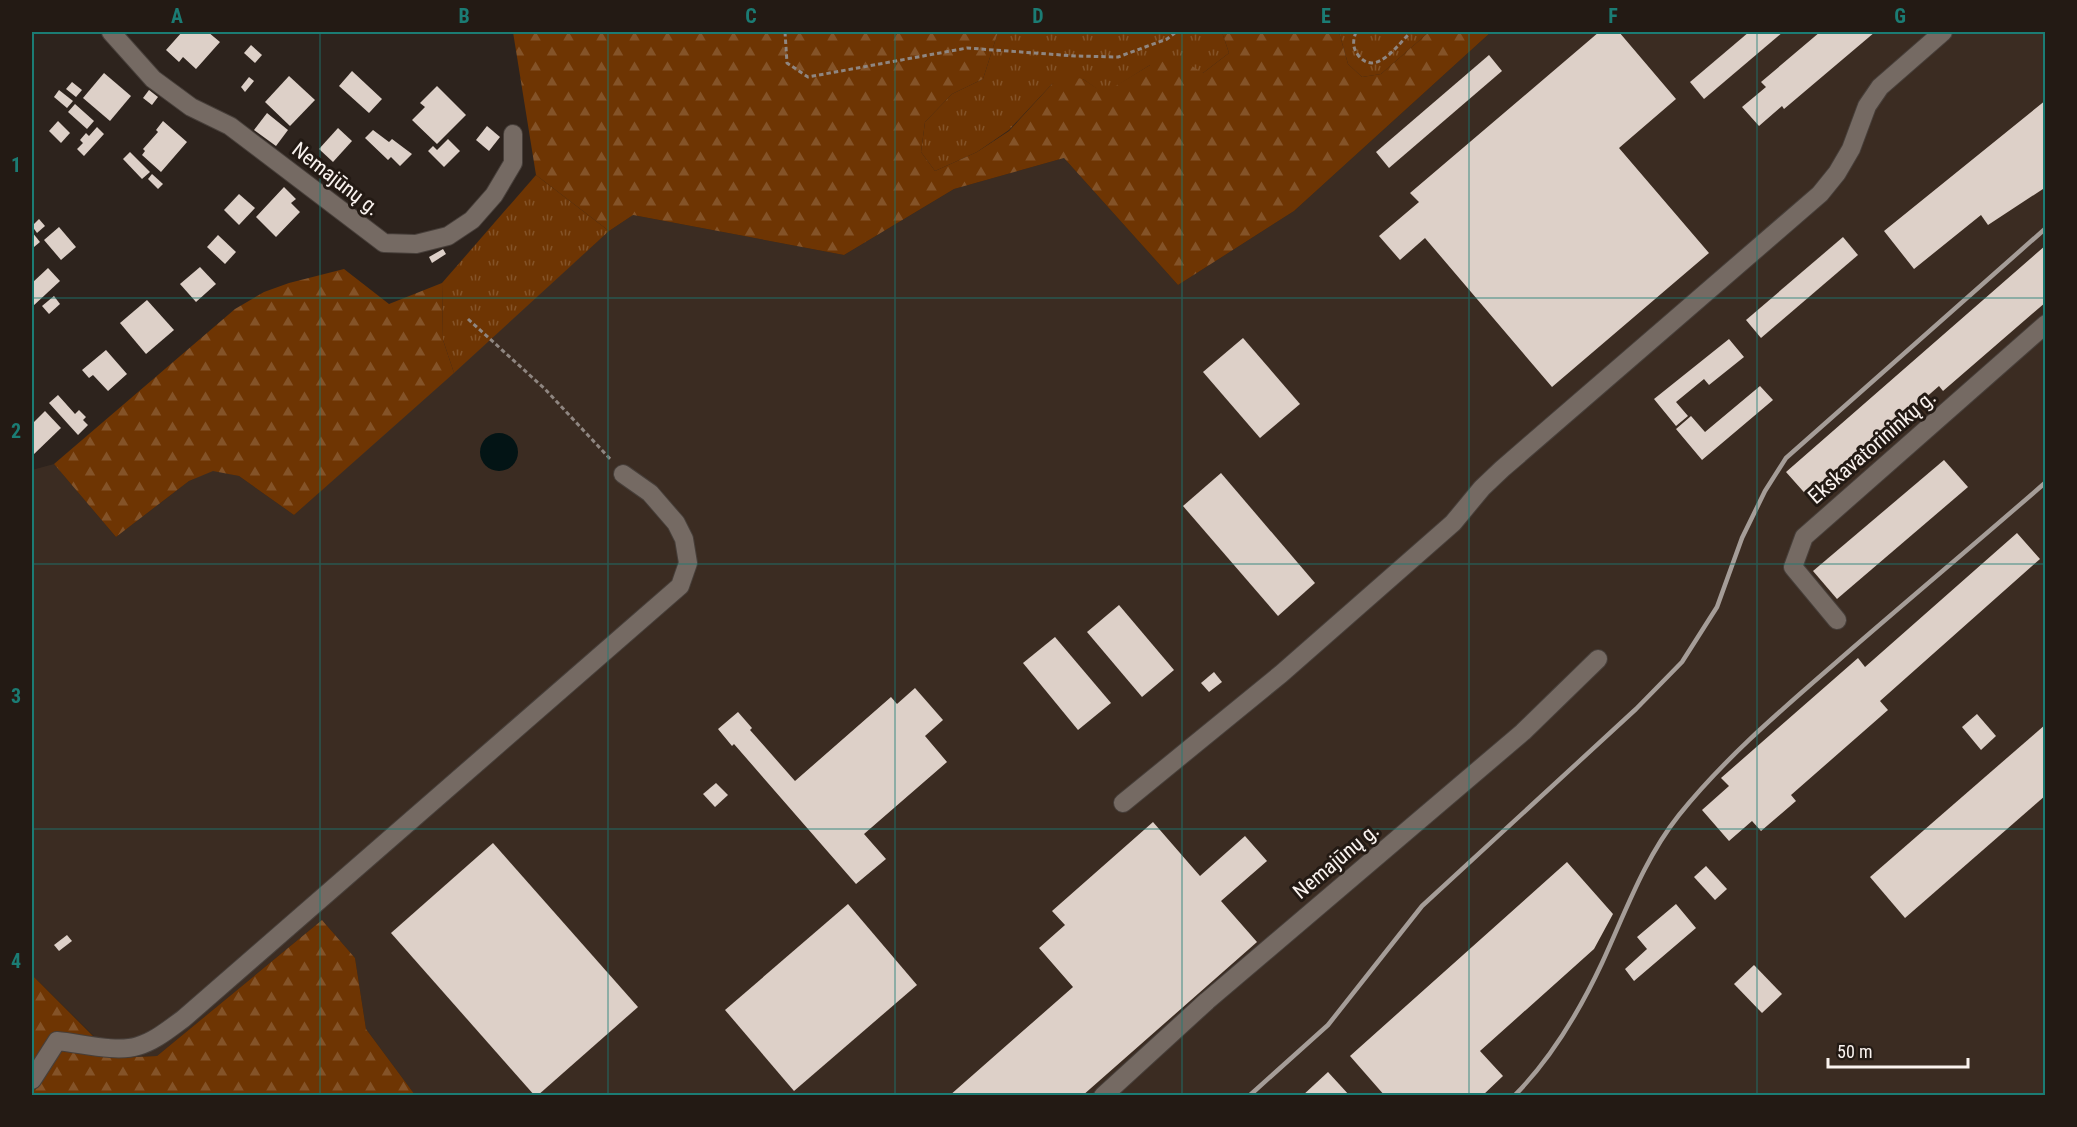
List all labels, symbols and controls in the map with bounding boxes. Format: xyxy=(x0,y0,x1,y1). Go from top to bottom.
text: A xyxy=(171,4,183,28)
text: B xyxy=(458,4,470,28)
text: C xyxy=(745,4,757,28)
text: D xyxy=(1032,4,1044,28)
text: E xyxy=(1321,4,1331,28)
text: F xyxy=(1608,4,1618,28)
text: G xyxy=(1894,4,1906,28)
street label: Nemajūnų g. xyxy=(287,137,385,221)
text: 1 xyxy=(11,153,21,177)
street label: Ekskavatorininkų g. xyxy=(1803,385,1941,509)
text: 2 xyxy=(11,419,21,443)
text: 3 xyxy=(11,684,21,708)
street label: Nemajūnų g. xyxy=(1288,818,1384,904)
text: 4 xyxy=(11,949,21,973)
scale bar xyxy=(1828,1031,1968,1069)
text: 50 m xyxy=(1837,1041,1872,1062)

